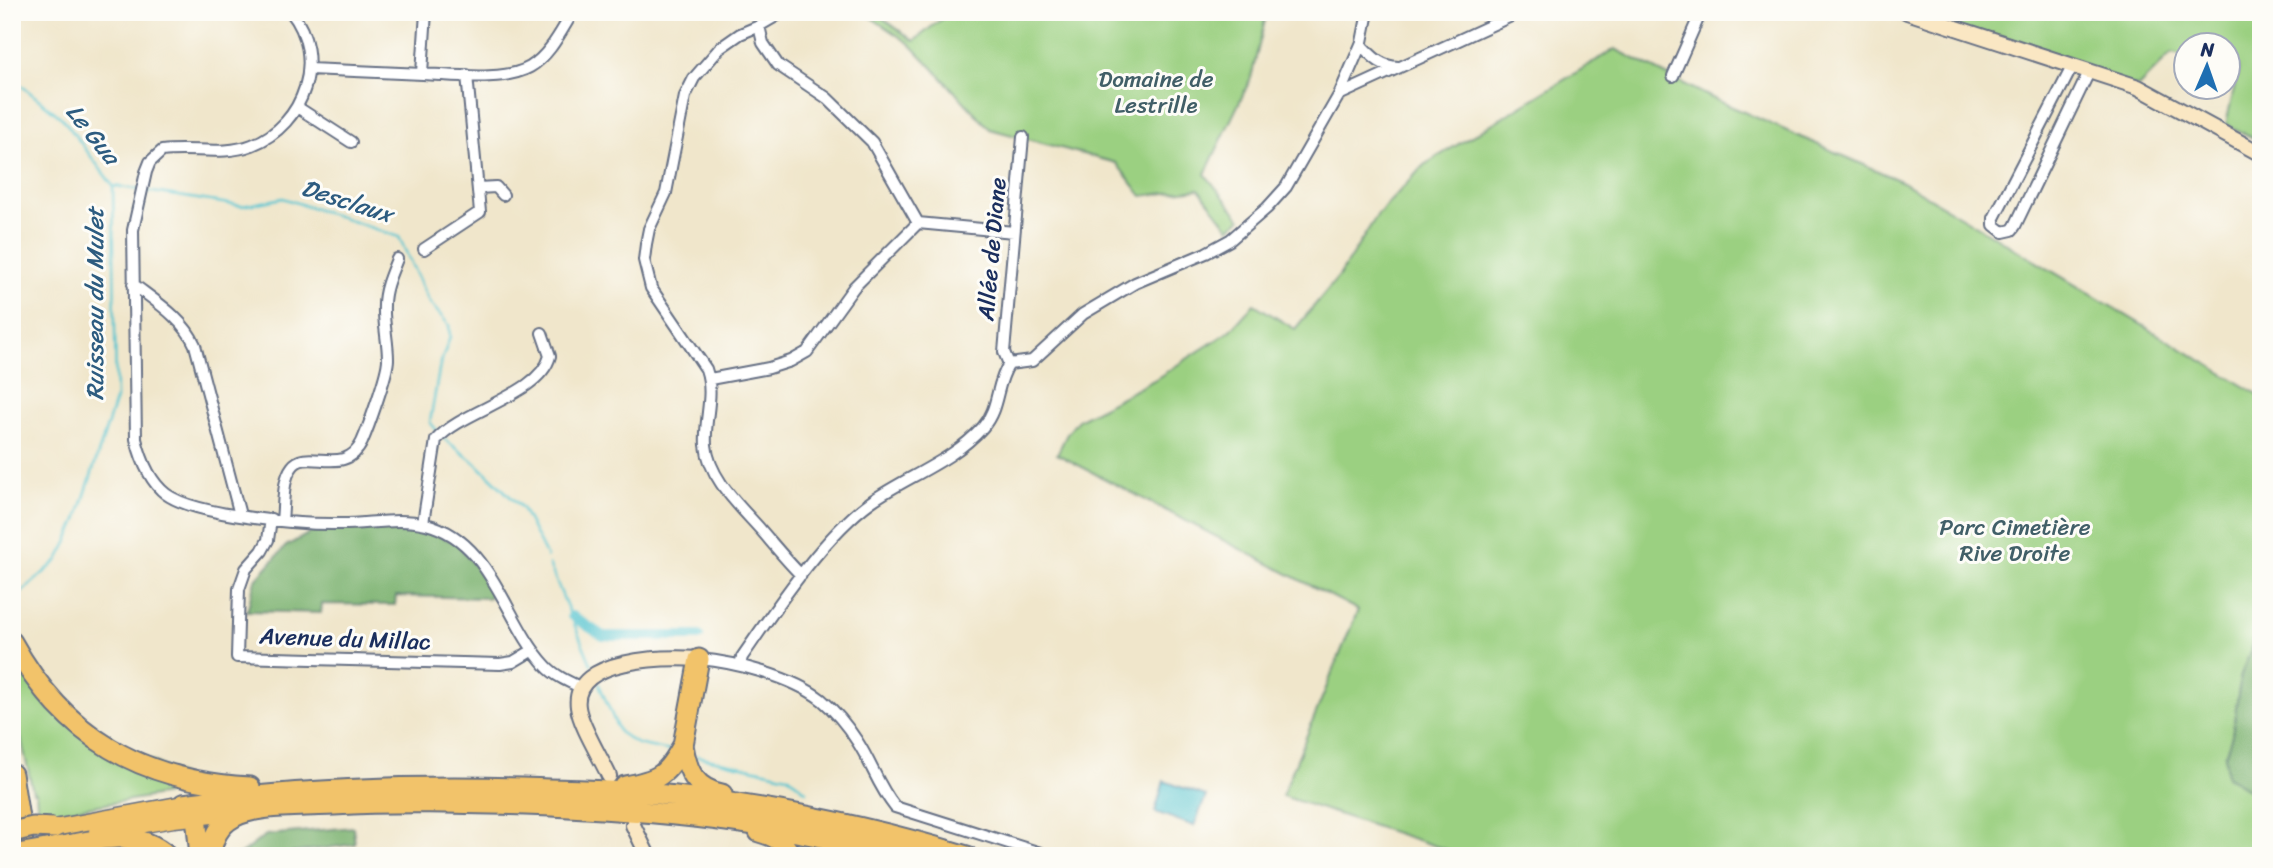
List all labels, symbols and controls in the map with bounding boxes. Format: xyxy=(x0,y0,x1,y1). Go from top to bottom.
north arrow xyxy=(2172,32,2242,102)
text: N xyxy=(2199,33,2216,66)
park label: Domaine de Lestrille xyxy=(1098,59,1214,126)
water label: Le Gua xyxy=(55,94,132,176)
water label: Desclaux xyxy=(296,167,401,236)
street label: Allée de Diane xyxy=(965,176,1019,323)
water label: Ruisseau du Mulet xyxy=(74,205,116,400)
park label: Parc Cimetière Rive Droite xyxy=(1939,507,2091,574)
street label: Avenue du Millac xyxy=(258,615,432,662)

